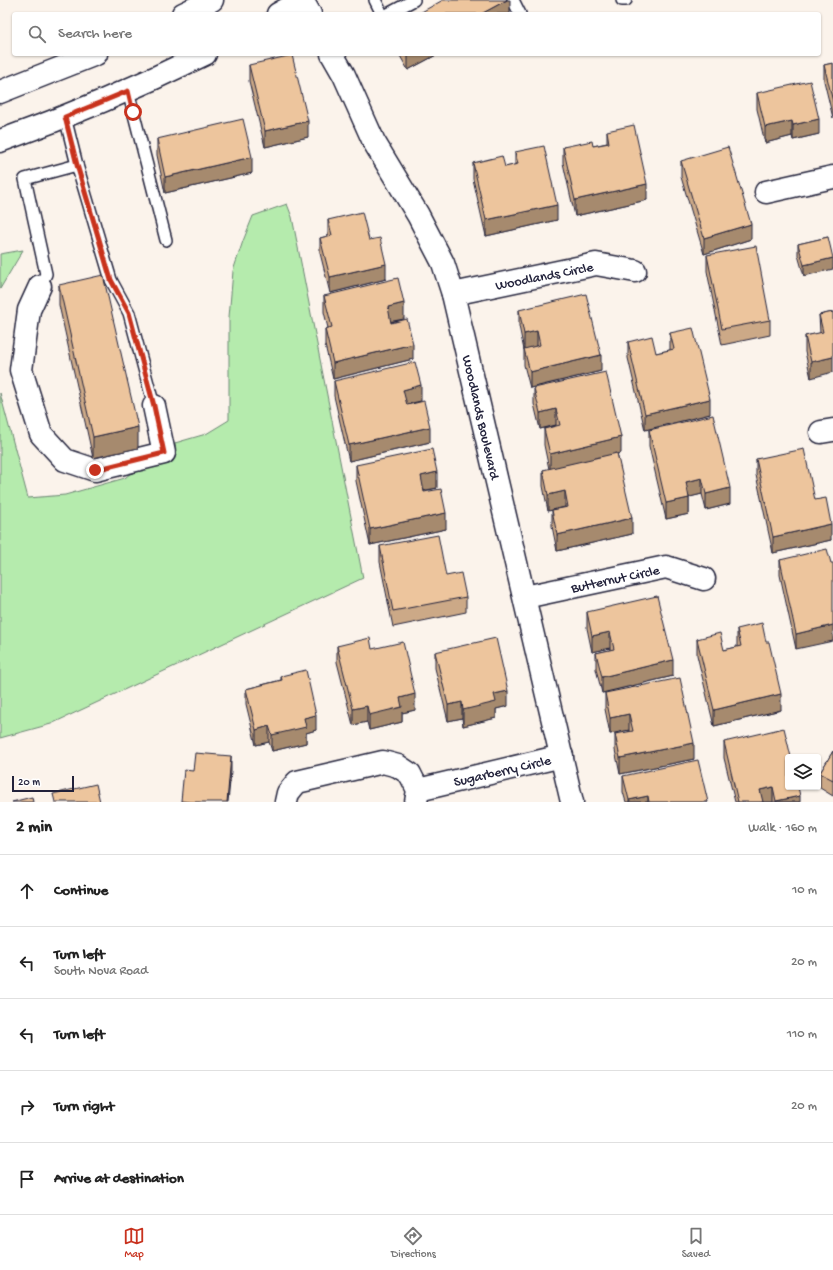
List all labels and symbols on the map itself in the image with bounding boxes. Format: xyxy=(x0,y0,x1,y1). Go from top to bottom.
route start xyxy=(124,103,142,121)
street label: Woodlands Circle xyxy=(494,259,596,295)
street label: Woodlands Boulevard xyxy=(457,354,503,483)
route end xyxy=(86,461,104,479)
street label: Butternut Circle xyxy=(569,563,662,598)
street label: Sugarberry Circle xyxy=(452,753,554,792)
scale bar xyxy=(12,774,74,793)

